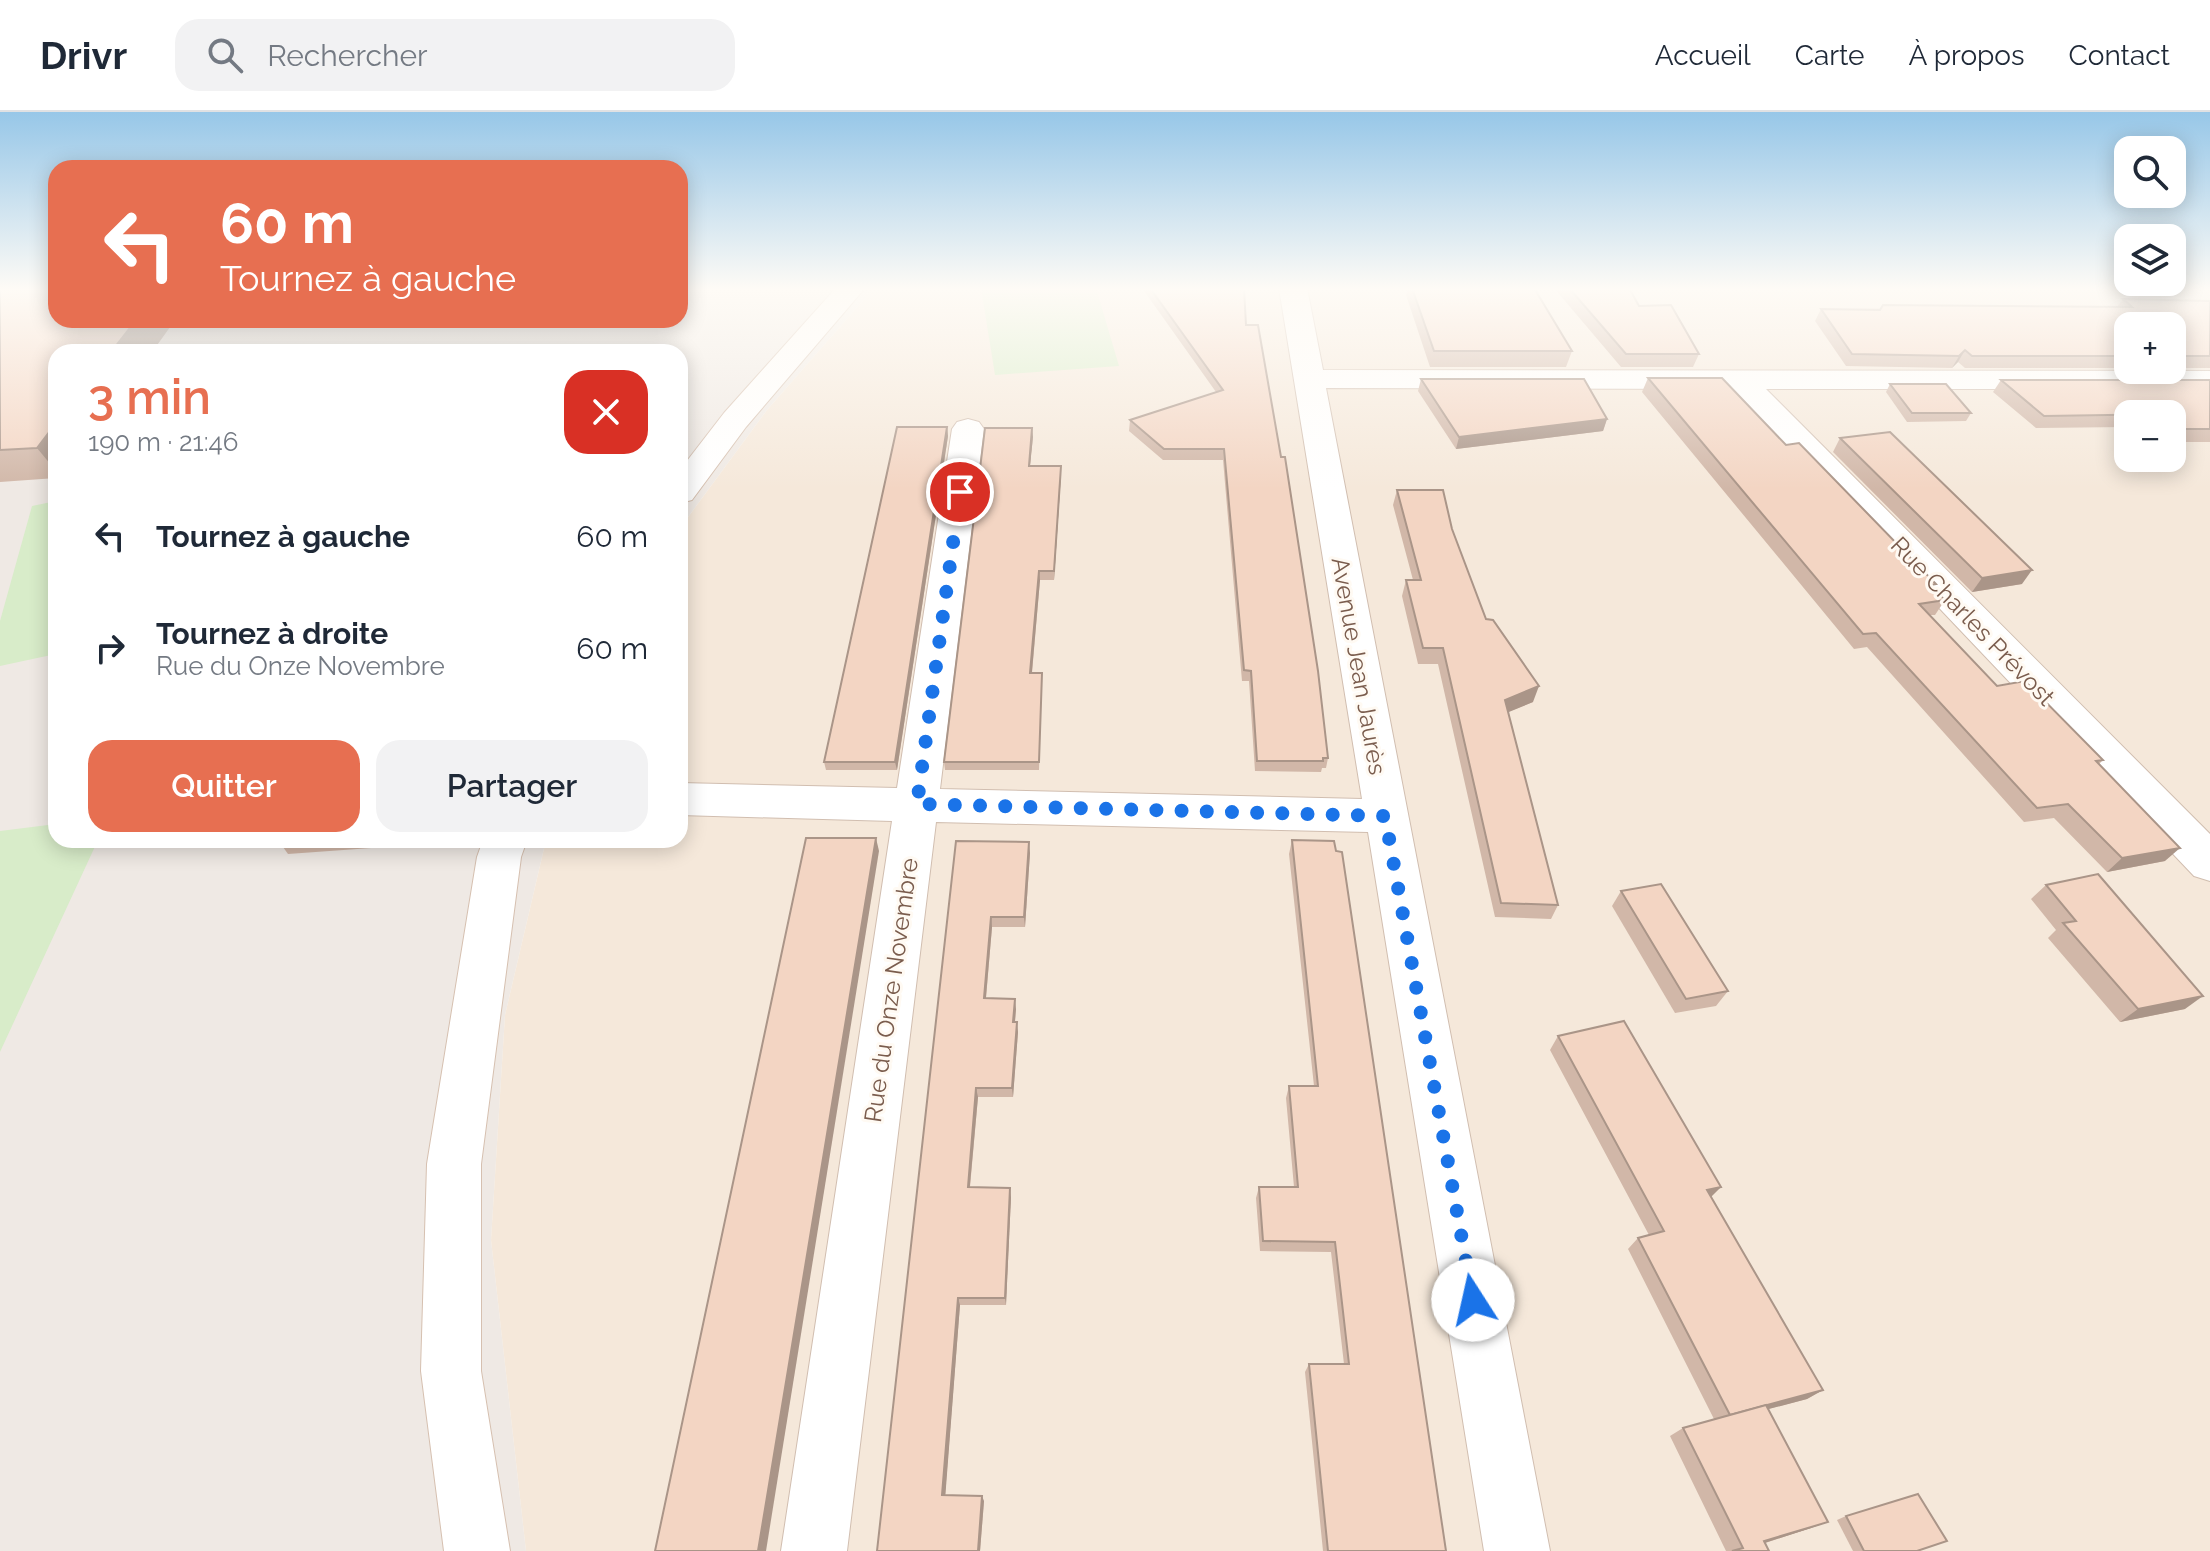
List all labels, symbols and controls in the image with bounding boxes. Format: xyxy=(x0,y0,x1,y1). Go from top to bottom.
search box xyxy=(175,19,735,91)
text: Drivr xyxy=(40,33,127,78)
icon: search xyxy=(203,33,247,77)
text: Rechercher xyxy=(267,38,428,73)
text: Accueil xyxy=(1655,39,1751,72)
text: Carte xyxy=(1795,39,1865,72)
text: À propos xyxy=(1909,39,2025,72)
text: Contact xyxy=(2069,39,2170,72)
map controls xyxy=(2114,136,2186,472)
button: search xyxy=(2114,136,2186,208)
text: 60 m xyxy=(220,190,354,256)
icon: left xyxy=(88,192,192,296)
button: layers xyxy=(2114,224,2186,296)
text: Tournez à gauche xyxy=(220,257,516,299)
button: + xyxy=(2114,312,2186,384)
text: 3 min xyxy=(88,369,211,425)
button: close xyxy=(564,370,648,454)
button: − xyxy=(2114,400,2186,472)
text: 190 m · 21:46 xyxy=(88,427,238,457)
pin xyxy=(926,458,994,526)
icon: arrive xyxy=(938,470,982,514)
icon: left xyxy=(88,514,132,558)
text: Tournez à gauche xyxy=(156,519,410,554)
text: 60 m xyxy=(576,519,648,554)
street label: Rue Charles Prévost xyxy=(1885,531,2061,711)
street label: Avenue Jean Jaurès xyxy=(1326,555,1392,777)
text: Tournez à droite xyxy=(156,616,388,651)
icon: right xyxy=(88,626,132,670)
text: 60 m xyxy=(576,631,648,666)
text: Rue du Onze Novembre xyxy=(156,651,445,681)
button: Quitter xyxy=(88,740,360,832)
button: Partager xyxy=(376,740,648,832)
street label: Rue du Onze Novembre xyxy=(858,856,924,1124)
position arrow xyxy=(1431,1258,1515,1342)

